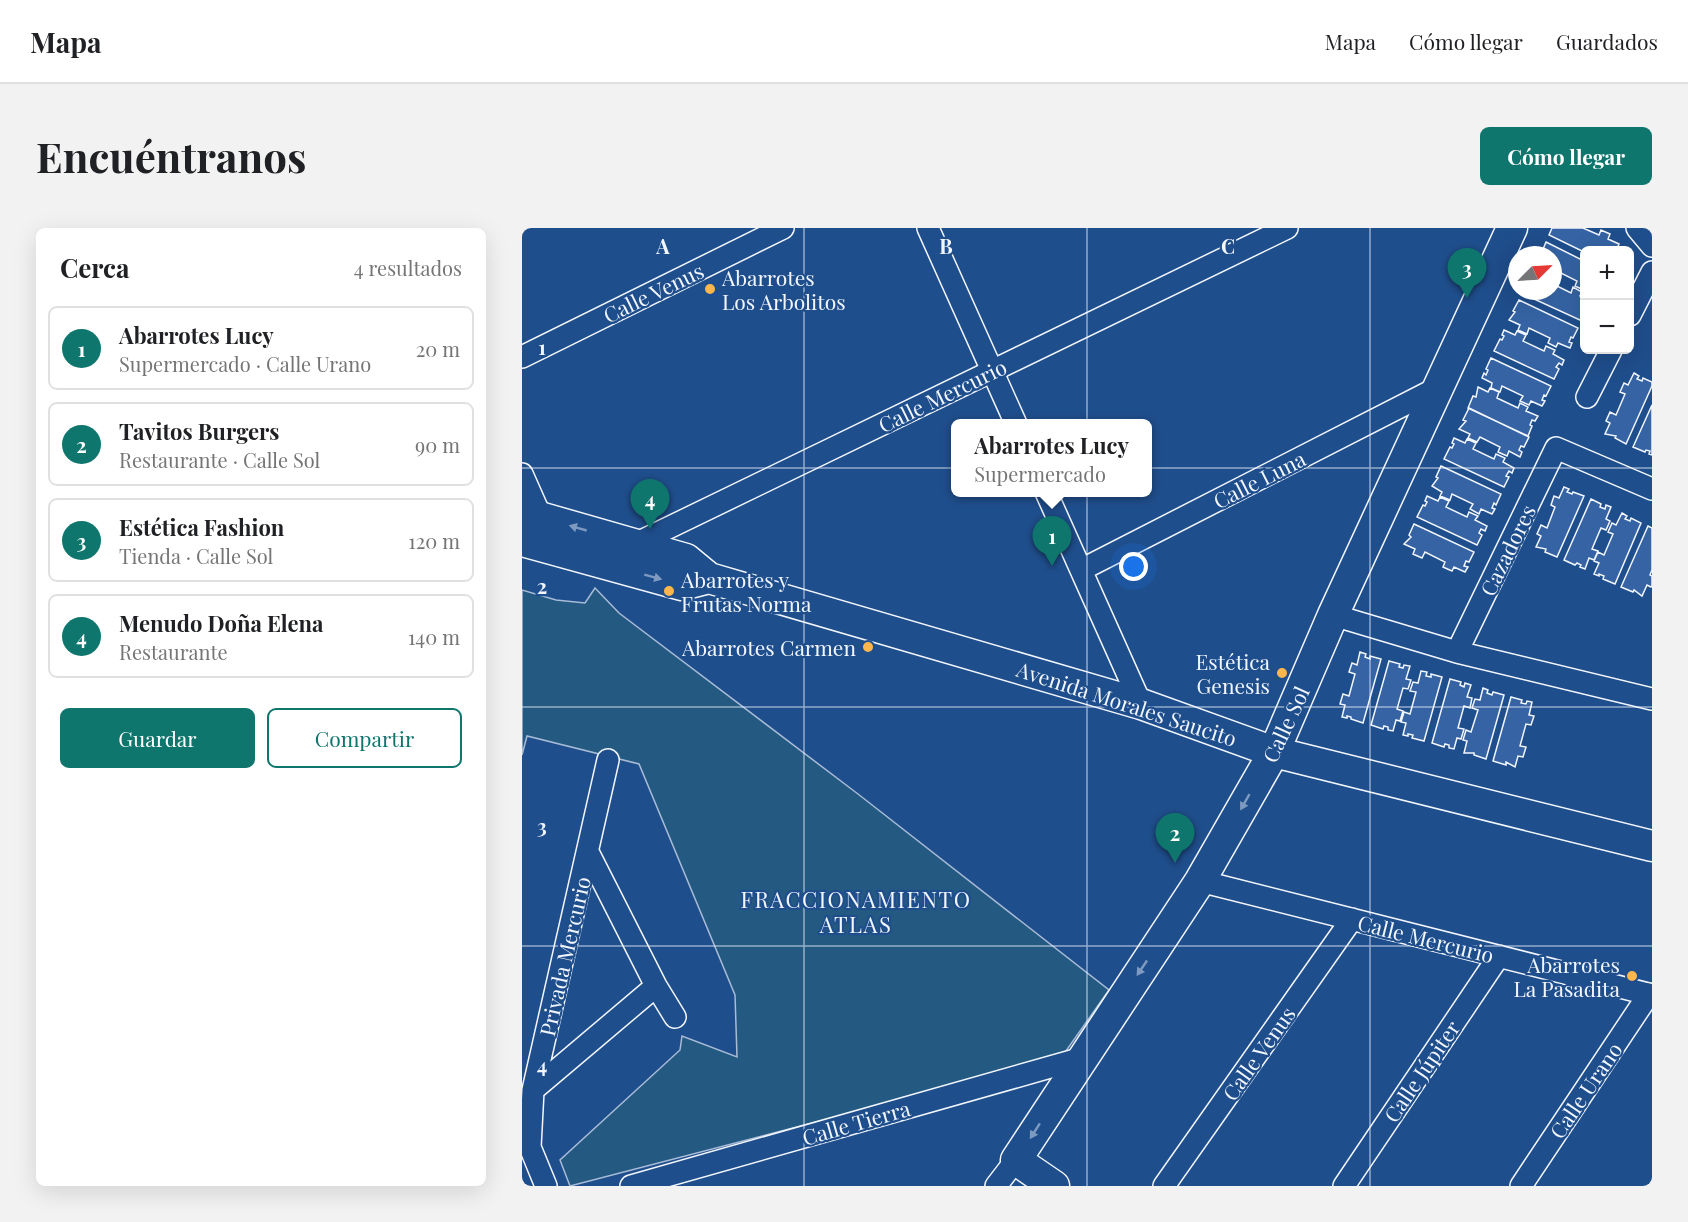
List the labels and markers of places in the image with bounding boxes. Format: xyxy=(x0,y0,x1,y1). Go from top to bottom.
pin: 3 xyxy=(1448,248,1486,298)
place label: Abarrotes Los Arbolitos xyxy=(721,263,846,315)
marker: Abarrotes Los Arbolitos xyxy=(703,282,717,296)
pin: 4 xyxy=(630,480,670,529)
pin: 1 xyxy=(1032,516,1072,566)
place label: Abarrotes y Frutas Norma xyxy=(680,565,812,617)
marker: Abarrotes y Frutas Norma xyxy=(662,584,676,598)
place label: Abarrotes Carmen xyxy=(681,633,856,661)
marker: Abarrotes Carmen xyxy=(861,640,875,654)
place label: Estética Genesis xyxy=(1196,647,1271,699)
marker: Estética Genesis xyxy=(1275,666,1289,680)
pin: 2 xyxy=(1156,814,1194,863)
place label: Abarrotes La Pasadita xyxy=(1514,950,1621,1002)
marker: Abarrotes La Pasadita xyxy=(1625,969,1639,983)

